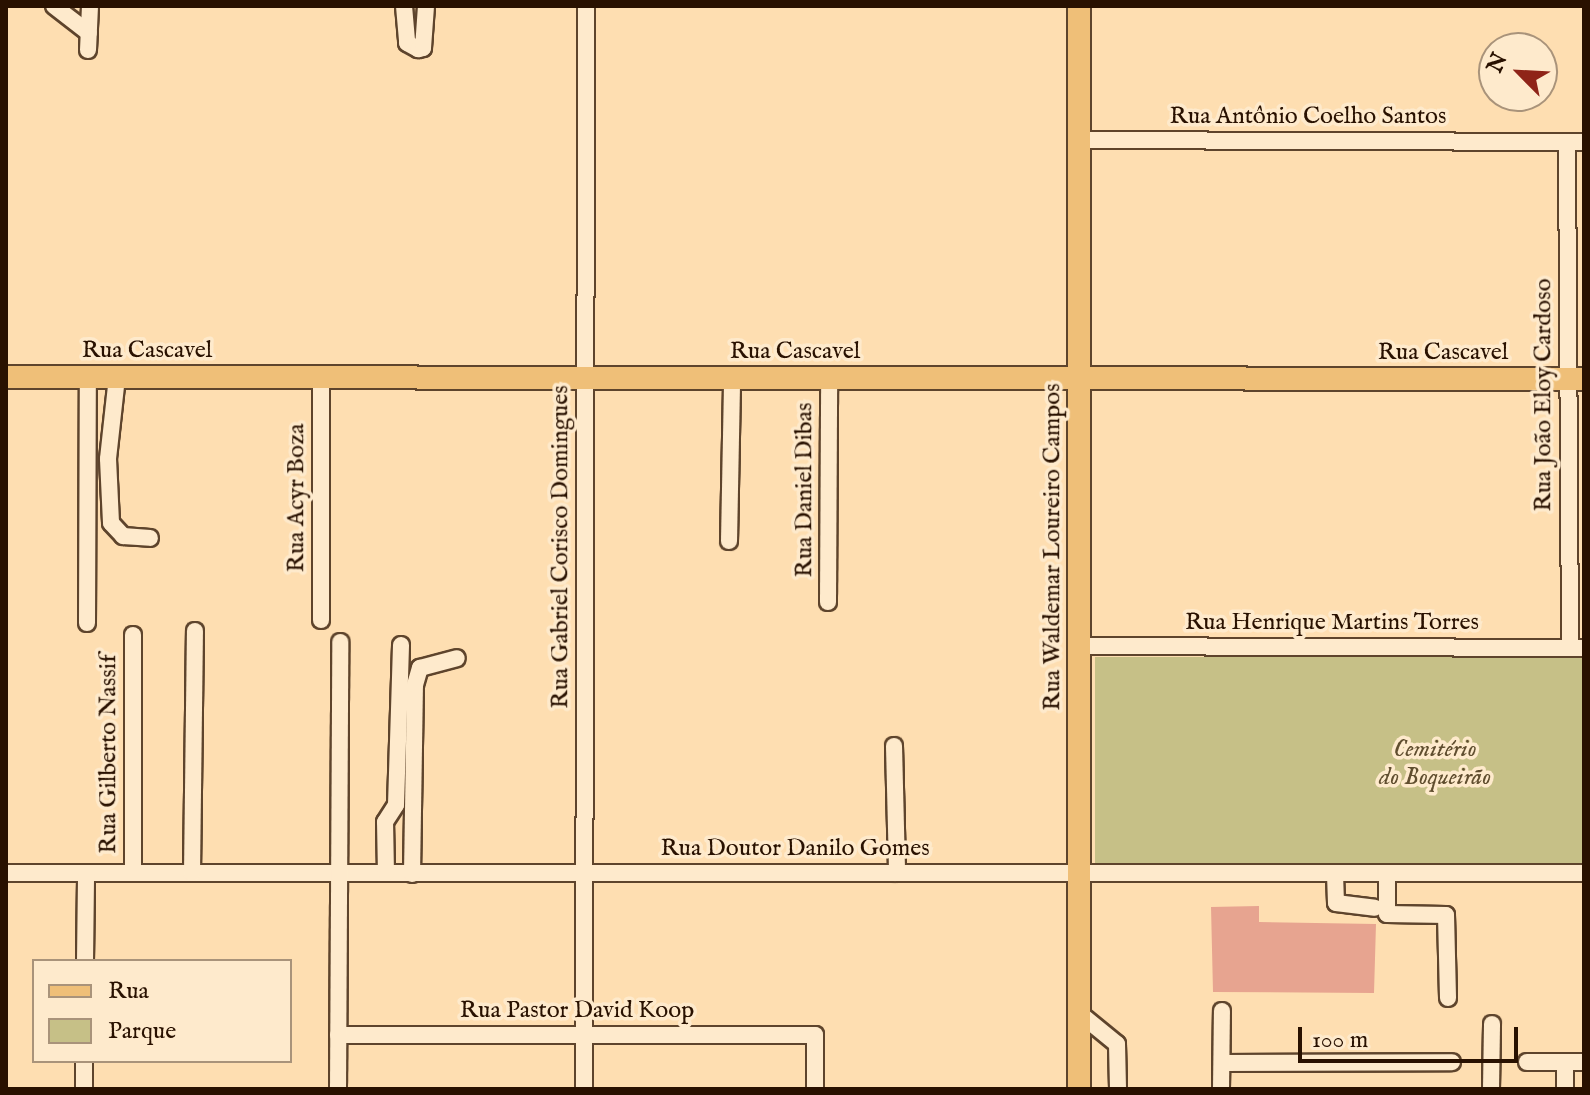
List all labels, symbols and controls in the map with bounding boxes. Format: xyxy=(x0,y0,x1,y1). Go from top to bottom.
north arrow xyxy=(1478,32,1558,112)
text: N xyxy=(1481,49,1515,77)
street label: Rua Antônio Coelho Santos xyxy=(1170,103,1446,131)
street label: Rua João Eloy Cardoso xyxy=(1530,278,1558,512)
street label: Rua Cascavel xyxy=(82,337,212,365)
street label: Rua Cascavel xyxy=(730,338,860,366)
street label: Rua Cascavel xyxy=(1378,339,1508,367)
street label: Rua Waldemar Loureiro Campos xyxy=(1039,383,1067,711)
street label: Rua Gabriel Corisco Domingues xyxy=(547,385,575,709)
street label: Rua Daniel Dibas xyxy=(791,403,819,577)
street label: Rua Acyr Boza xyxy=(283,424,311,572)
street label: Rua Henrique Martins Torres xyxy=(1185,609,1479,637)
street label: Rua Gilberto Nassif xyxy=(95,654,123,854)
park label: Cemitério do Boqueirão xyxy=(1379,736,1491,792)
street label: Rua Doutor Danilo Gomes xyxy=(660,835,930,863)
legend xyxy=(32,959,292,1063)
text: Rua xyxy=(108,976,149,1007)
street label: Rua Pastor David Koop xyxy=(460,997,694,1025)
scale bar xyxy=(1302,1011,1522,1061)
text: Parque xyxy=(108,1016,176,1047)
text: 100 m xyxy=(1312,1025,1368,1056)

